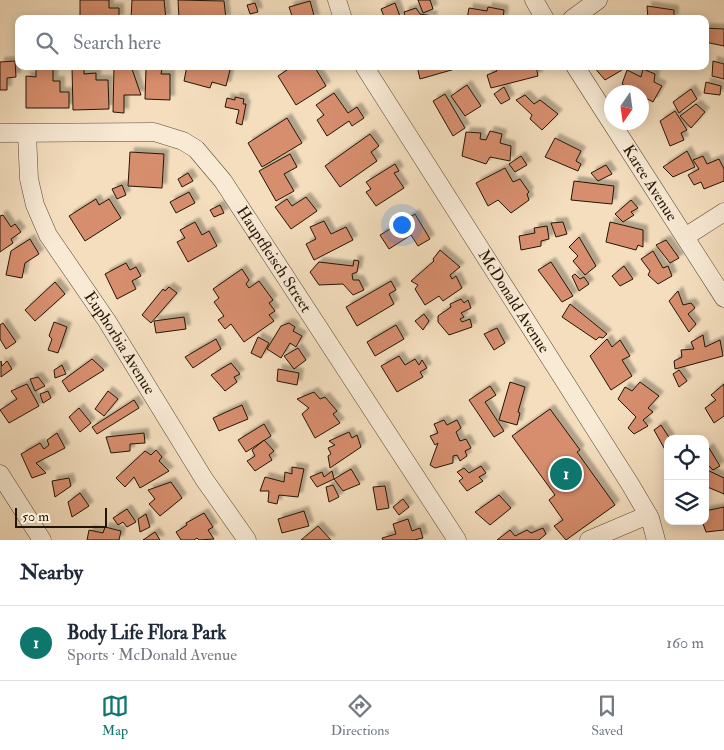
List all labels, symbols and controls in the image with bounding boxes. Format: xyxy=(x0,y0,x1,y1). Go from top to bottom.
search box xyxy=(15,15,709,70)
icon: search xyxy=(33,29,61,57)
text: Search here xyxy=(73,31,161,55)
north arrow xyxy=(604,85,649,130)
street label: Karee Avenue xyxy=(618,141,682,225)
street label: Hauptfleisch Street xyxy=(232,202,316,316)
your location xyxy=(389,212,415,238)
street label: McDonald Avenue xyxy=(473,246,554,357)
street label: Euphorbia Avenue xyxy=(80,287,160,398)
map controls xyxy=(664,435,709,525)
button: locate xyxy=(664,435,709,480)
pin: 1 xyxy=(550,455,582,493)
button: layers xyxy=(664,480,709,525)
scale bar xyxy=(15,505,108,528)
text: 50 m xyxy=(22,508,49,525)
text: Nearby xyxy=(20,559,83,586)
text: Body Life Flora Park xyxy=(67,621,226,645)
text: 1 xyxy=(33,633,39,653)
text: 160 m xyxy=(666,633,704,653)
text: Sports · McDonald Avenue xyxy=(67,645,237,665)
tab: Map xyxy=(101,692,129,739)
tab: Directions xyxy=(331,692,389,739)
tab: Saved xyxy=(591,692,623,739)

